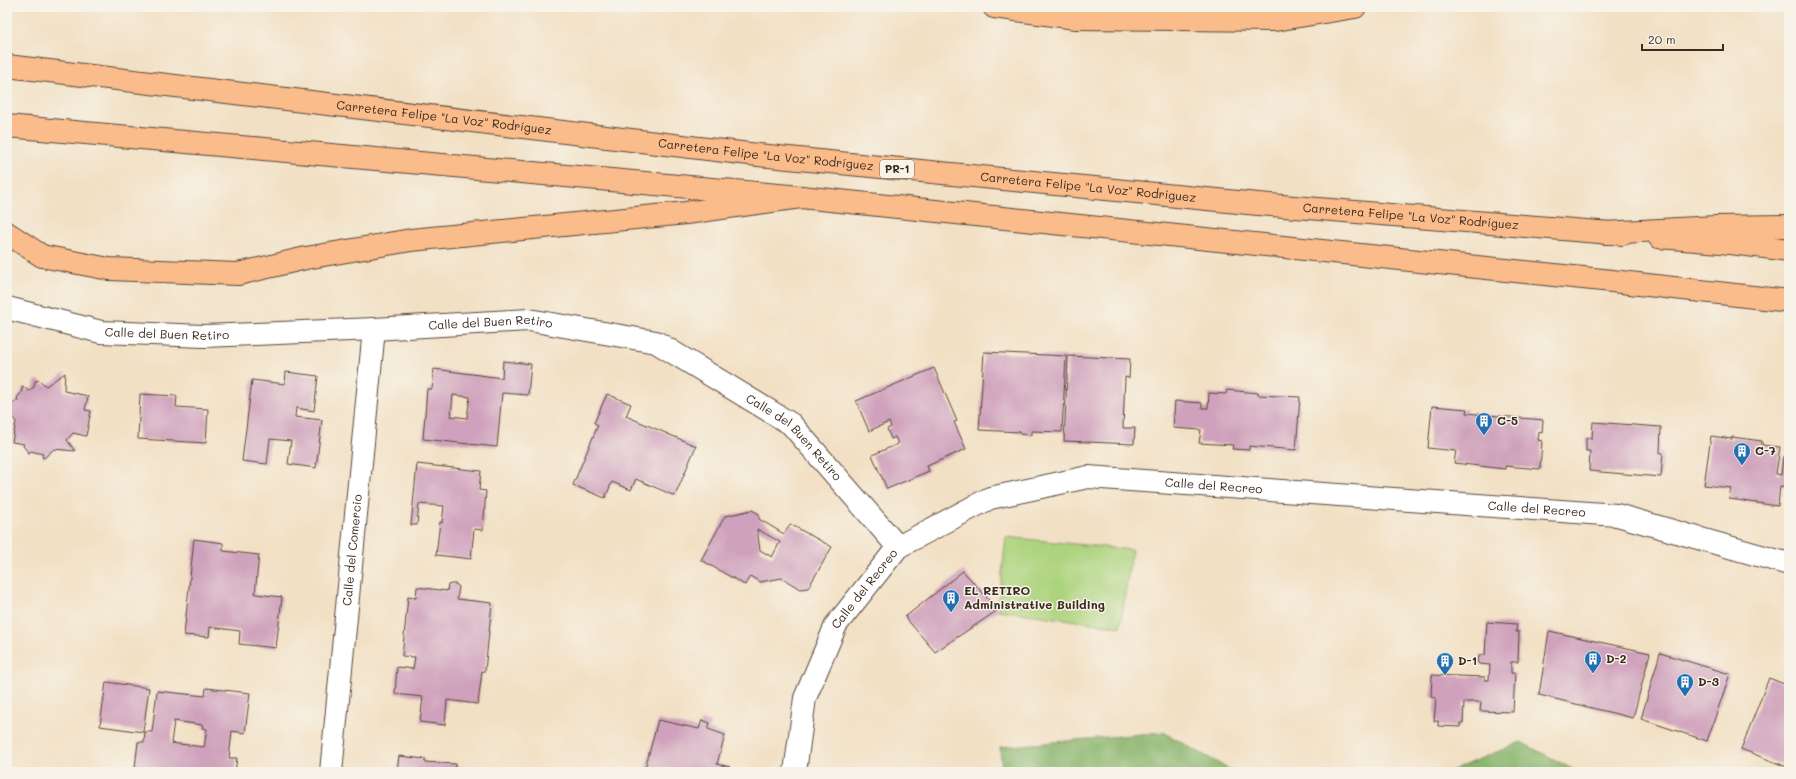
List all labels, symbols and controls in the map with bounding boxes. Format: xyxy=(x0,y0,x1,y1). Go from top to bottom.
scale bar xyxy=(1642,26,1723,52)
text: 20 m xyxy=(1648,31,1676,47)
street label: Carretera Felipe "La Voz" Rodríguez xyxy=(336,96,553,138)
street label: Carretera Felipe "La Voz" Rodríguez xyxy=(657,134,875,173)
road number: PR-1 xyxy=(880,160,914,178)
street label: Carretera Felipe "La Voz" Rodríguez xyxy=(980,168,1197,205)
street label: Carretera Felipe "La Voz" Rodríguez xyxy=(1302,199,1520,232)
street label: Calle del Buen Retiro xyxy=(428,311,554,333)
street label: Calle del Buen Retiro xyxy=(104,323,229,343)
street label: Calle del Buen Retiro xyxy=(743,390,846,484)
building icon: C-5 xyxy=(1474,411,1494,436)
place label: C-5 xyxy=(1497,412,1518,428)
building icon: C-7 xyxy=(1732,441,1752,466)
place label: C-7 xyxy=(1755,442,1776,458)
street label: Calle del Recreo xyxy=(1164,474,1263,497)
street label: Calle del Comercio xyxy=(338,493,365,606)
street label: Calle del Recreo xyxy=(1487,497,1586,520)
street label: Calle del Recreo xyxy=(827,545,901,632)
place label: EL RETIRO Administrative Building xyxy=(964,582,1105,612)
building icon: EL RETIRO Administrative Building xyxy=(941,588,961,613)
building icon: D-2 xyxy=(1583,649,1603,674)
place label: D-2 xyxy=(1606,650,1627,666)
building icon: D-1 xyxy=(1435,651,1455,676)
place label: D-1 xyxy=(1458,652,1477,668)
building icon: D-3 xyxy=(1675,672,1695,697)
place label: D-3 xyxy=(1698,673,1719,689)

